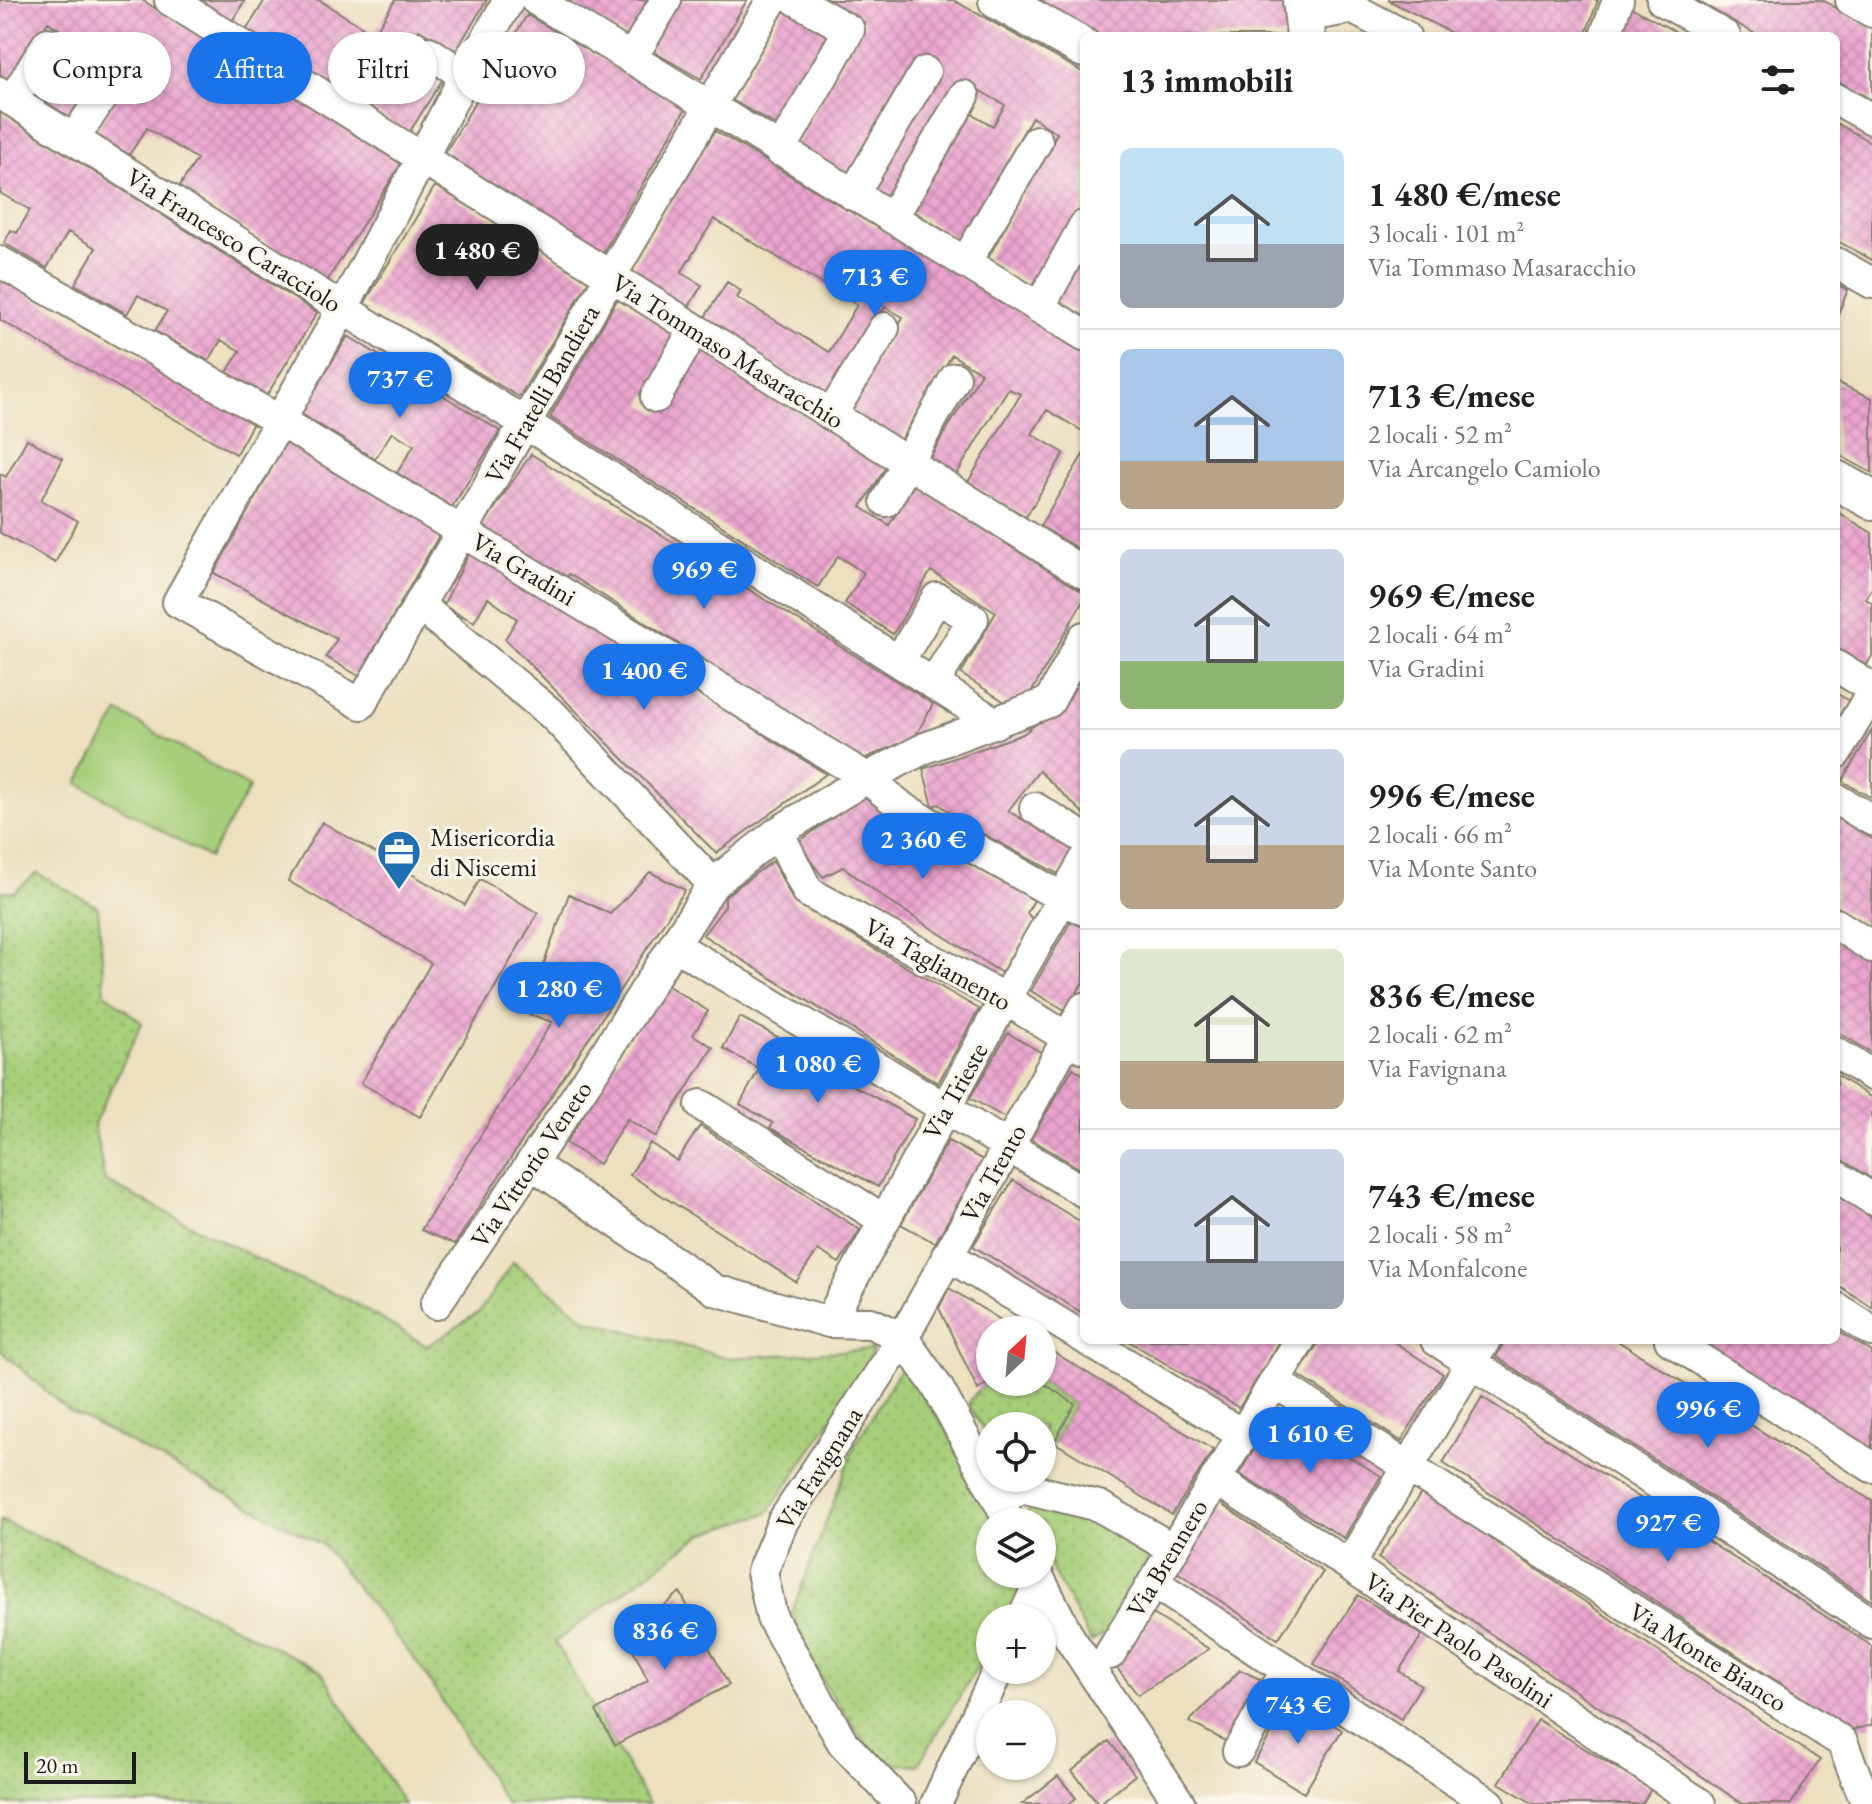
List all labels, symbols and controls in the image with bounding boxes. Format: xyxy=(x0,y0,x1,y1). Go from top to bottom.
chip: Compra xyxy=(24,32,171,104)
chip: Affitta xyxy=(187,32,312,104)
chip: Filtri xyxy=(328,32,437,104)
chip: Nuovo xyxy=(453,32,585,104)
text: 13 immobili xyxy=(1120,58,1293,102)
icon: filters xyxy=(1756,58,1800,102)
street label: Via Francesco Caracciolo xyxy=(120,160,348,320)
text: 1 480 €/mese xyxy=(1368,172,1561,216)
icon: home xyxy=(1184,180,1280,276)
text: 3 locali · 101 m² xyxy=(1368,216,1524,250)
pin: 1 480 € xyxy=(403,224,551,292)
text: 1 480 € xyxy=(434,233,520,267)
pin: 713 € xyxy=(819,250,931,318)
text: Via Tommaso Masaracchio xyxy=(1368,250,1636,284)
text: 713 € xyxy=(842,259,908,293)
street label: Via Tommaso Masaracchio xyxy=(605,266,851,436)
street label: Via Fratelli Bandiera xyxy=(477,298,607,490)
pin: 737 € xyxy=(344,352,456,420)
text: 737 € xyxy=(367,361,433,395)
text: 713 €/mese xyxy=(1368,373,1535,417)
icon: home xyxy=(1184,381,1280,477)
text: 2 locali · 52 m² xyxy=(1368,417,1512,451)
text: Via Arcangelo Camiolo xyxy=(1368,451,1601,485)
street label: Via Gradini xyxy=(465,524,583,614)
pin: 969 € xyxy=(648,543,760,611)
text: 969 € xyxy=(671,552,737,586)
text: 969 €/mese xyxy=(1368,573,1535,617)
icon: home xyxy=(1184,581,1280,677)
text: 2 locali · 64 m² xyxy=(1368,617,1512,651)
pin: 1 400 € xyxy=(570,644,718,712)
text: Via Gradini xyxy=(1368,651,1485,685)
text: 1 400 € xyxy=(601,653,687,687)
text: 996 €/mese xyxy=(1368,773,1535,817)
icon: home xyxy=(1184,781,1280,877)
pin: 2 360 € xyxy=(849,813,997,881)
text: 2 locali · 66 m² xyxy=(1368,817,1512,851)
place label: Misericordia di Niscemi xyxy=(430,820,556,884)
text: 2 360 € xyxy=(880,822,966,856)
office icon: Misericordia di Niscemi xyxy=(375,828,423,891)
text: Via Monte Santo xyxy=(1368,851,1537,885)
street label: Via Tagliamento xyxy=(858,910,1018,1018)
pin: 1 280 € xyxy=(485,962,633,1030)
text: 1 280 € xyxy=(516,971,602,1005)
text: 836 €/mese xyxy=(1368,973,1535,1017)
icon: home xyxy=(1184,981,1280,1077)
text: 2 locali · 62 m² xyxy=(1368,1017,1512,1051)
pin: 1 080 € xyxy=(744,1037,892,1105)
street label: Via Trieste xyxy=(915,1037,995,1145)
text: 1 080 € xyxy=(775,1046,861,1080)
text: Via Favignana xyxy=(1368,1051,1507,1085)
street label: Via Vittorio Veneto xyxy=(463,1074,599,1254)
street label: Via Trento xyxy=(952,1118,1034,1228)
text: 743 €/mese xyxy=(1368,1173,1535,1217)
icon: home xyxy=(1184,1181,1280,1277)
text: 2 locali · 58 m² xyxy=(1368,1217,1512,1251)
text: Via Monfalcone xyxy=(1368,1251,1527,1285)
north arrow xyxy=(976,1316,1056,1396)
map controls xyxy=(976,1316,1056,1780)
pin: 996 € xyxy=(1652,1382,1764,1450)
text: 996 € xyxy=(1675,1391,1741,1425)
street label: Via Favignana xyxy=(768,1400,870,1536)
pin: 1 610 € xyxy=(1236,1407,1384,1475)
button: locate xyxy=(976,1412,1056,1492)
text: 1 610 € xyxy=(1267,1416,1353,1450)
street label: Via Brennero xyxy=(1118,1493,1216,1623)
pin: 927 € xyxy=(1612,1496,1724,1564)
text: 927 € xyxy=(1635,1505,1701,1539)
button: layers xyxy=(976,1508,1056,1588)
street label: Via Pier Paolo Pasolini xyxy=(1358,1564,1560,1716)
street label: Via Monte Bianco xyxy=(1622,1595,1794,1719)
pin: 836 € xyxy=(609,1604,721,1672)
button: + xyxy=(976,1604,1056,1684)
text: 836 € xyxy=(632,1613,698,1647)
pin: 743 € xyxy=(1242,1678,1354,1746)
text: 743 € xyxy=(1265,1687,1331,1721)
button: − xyxy=(976,1700,1056,1780)
scale bar xyxy=(24,1748,136,1784)
text: 20 m xyxy=(36,1751,79,1780)

